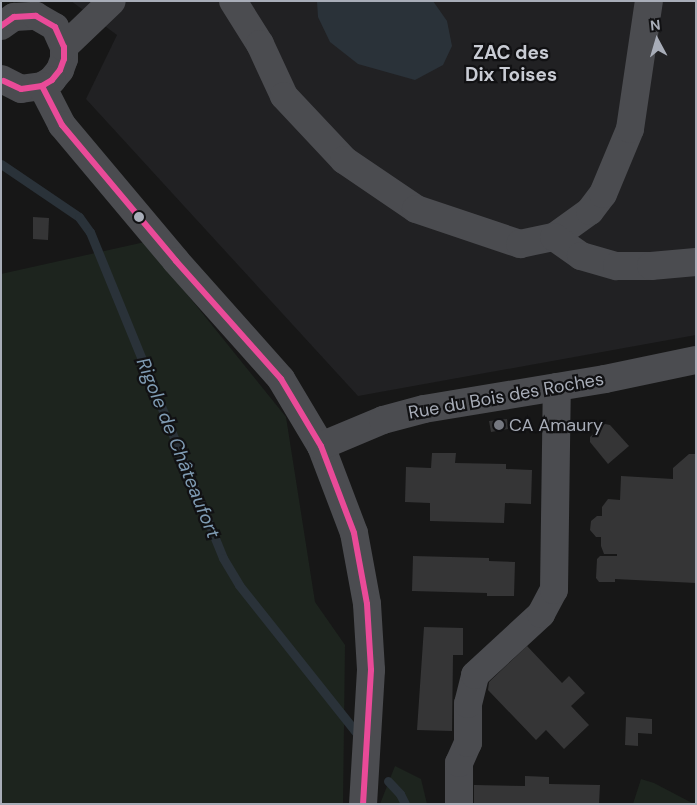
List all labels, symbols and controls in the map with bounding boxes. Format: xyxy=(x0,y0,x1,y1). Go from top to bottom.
north arrow xyxy=(632,15,682,65)
text: N xyxy=(649,16,661,35)
district label: ZAC des Dix Toises xyxy=(465,42,557,86)
unlabelled marker xyxy=(134,212,144,222)
water label: Rigole de Châteaufort xyxy=(131,355,225,541)
street label: Rue du Bois des Roches xyxy=(407,368,605,424)
place label: CA Amaury xyxy=(509,414,603,436)
marker: CA Amaury xyxy=(493,419,505,431)

